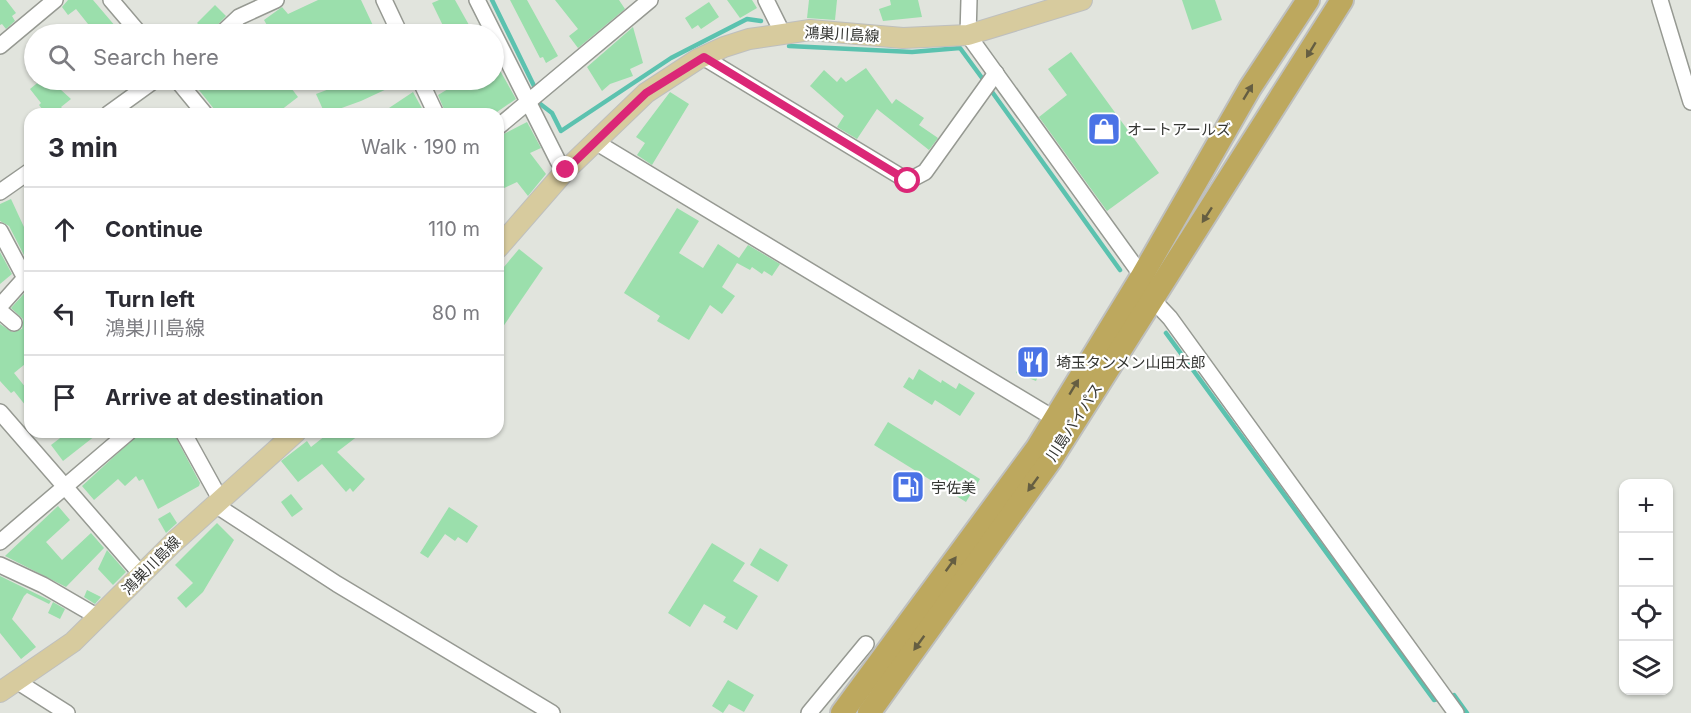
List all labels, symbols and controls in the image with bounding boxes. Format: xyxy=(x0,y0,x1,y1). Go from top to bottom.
street label: 鴻巣川島線 xyxy=(804,23,880,45)
search box xyxy=(24,24,504,90)
icon: search xyxy=(45,41,78,74)
one-way arrow xyxy=(1306,42,1317,58)
text: Search here xyxy=(93,44,219,70)
one-way arrow xyxy=(1242,84,1253,100)
shop icon: オートアールズ xyxy=(1086,111,1122,147)
place label: オートアールズ xyxy=(1127,120,1231,139)
text: 3 min xyxy=(48,132,118,163)
text: Walk · 190 m xyxy=(361,135,480,159)
route end xyxy=(552,156,578,182)
route start xyxy=(894,167,920,193)
one-way arrow xyxy=(1202,207,1213,223)
icon: ahead xyxy=(48,213,81,246)
text: Continue xyxy=(105,216,203,242)
text: 110 m xyxy=(428,217,480,241)
text: Turn left xyxy=(105,286,195,312)
icon: left xyxy=(48,297,81,330)
text: 80 m xyxy=(432,301,480,325)
text: 鴻巣川島線 xyxy=(105,316,205,340)
restaurant icon: 埼玉タンメン山田太郎 xyxy=(1015,344,1051,380)
place label: 埼玉タンメン山田太郎 xyxy=(1056,353,1206,372)
street label: 川島バイパス xyxy=(1042,379,1106,465)
one-way arrow xyxy=(1069,379,1080,395)
icon: arrive xyxy=(48,381,81,414)
text: Arrive at destination xyxy=(105,384,324,410)
fuel station icon: 宇佐美 xyxy=(890,469,926,505)
one-way arrow xyxy=(1027,476,1039,492)
place label: 宇佐美 xyxy=(931,478,976,497)
map controls xyxy=(1619,479,1673,695)
button: + xyxy=(1619,479,1673,533)
street label: 鴻巣川島線 xyxy=(118,532,184,598)
button: − xyxy=(1619,533,1673,587)
one-way arrow xyxy=(945,557,957,572)
button: locate xyxy=(1619,587,1673,641)
one-way arrow xyxy=(913,634,925,650)
button: layers xyxy=(1619,641,1673,695)

